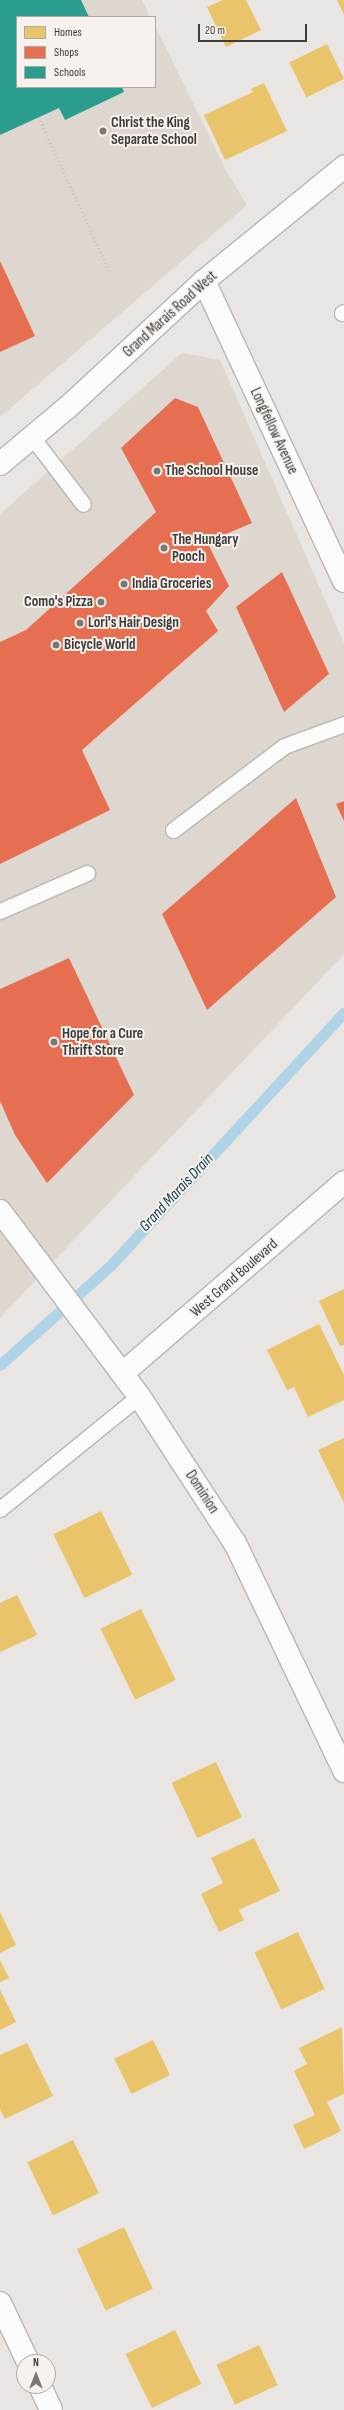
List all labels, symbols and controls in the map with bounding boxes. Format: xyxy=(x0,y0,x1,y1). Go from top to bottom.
legend xyxy=(16,16,156,88)
scale bar xyxy=(200,16,309,42)
text: 20 m xyxy=(205,23,225,38)
text: Homes xyxy=(54,25,82,40)
text: Shops xyxy=(54,45,79,60)
text: Schools xyxy=(54,65,86,80)
place label: Christ the King Separate School xyxy=(111,113,197,148)
marker: Christ the King Separate School xyxy=(98,126,108,136)
street label: Grand Marais Road West xyxy=(119,267,221,361)
street label: Longfellow Avenue xyxy=(246,385,302,477)
place label: The School House xyxy=(165,462,258,480)
marker: The School House xyxy=(152,466,162,476)
place label: The Hungary Pooch xyxy=(172,530,238,565)
marker: The Hungary Pooch xyxy=(159,543,169,553)
place label: India Groceries xyxy=(132,575,211,593)
marker: India Groceries xyxy=(119,579,129,589)
place label: Como's Pizza xyxy=(24,593,93,611)
marker: Como's Pizza xyxy=(96,597,106,607)
place label: Lori's Hair Design xyxy=(88,614,179,632)
marker: Lori's Hair Design xyxy=(75,618,85,628)
place label: Bicycle World xyxy=(64,636,136,654)
marker: Bicycle World xyxy=(51,640,61,650)
place label: Hope for a Cure Thrift Store xyxy=(62,1024,143,1059)
marker: Hope for a Cure Thrift Store xyxy=(49,1037,59,1047)
water label: Grand Marais Drain xyxy=(136,1150,218,1236)
street label: West Grand Boulevard xyxy=(187,1235,281,1321)
street label: Dominion xyxy=(181,1467,223,1517)
north arrow xyxy=(16,2354,56,2394)
text: N xyxy=(33,2356,39,2369)

